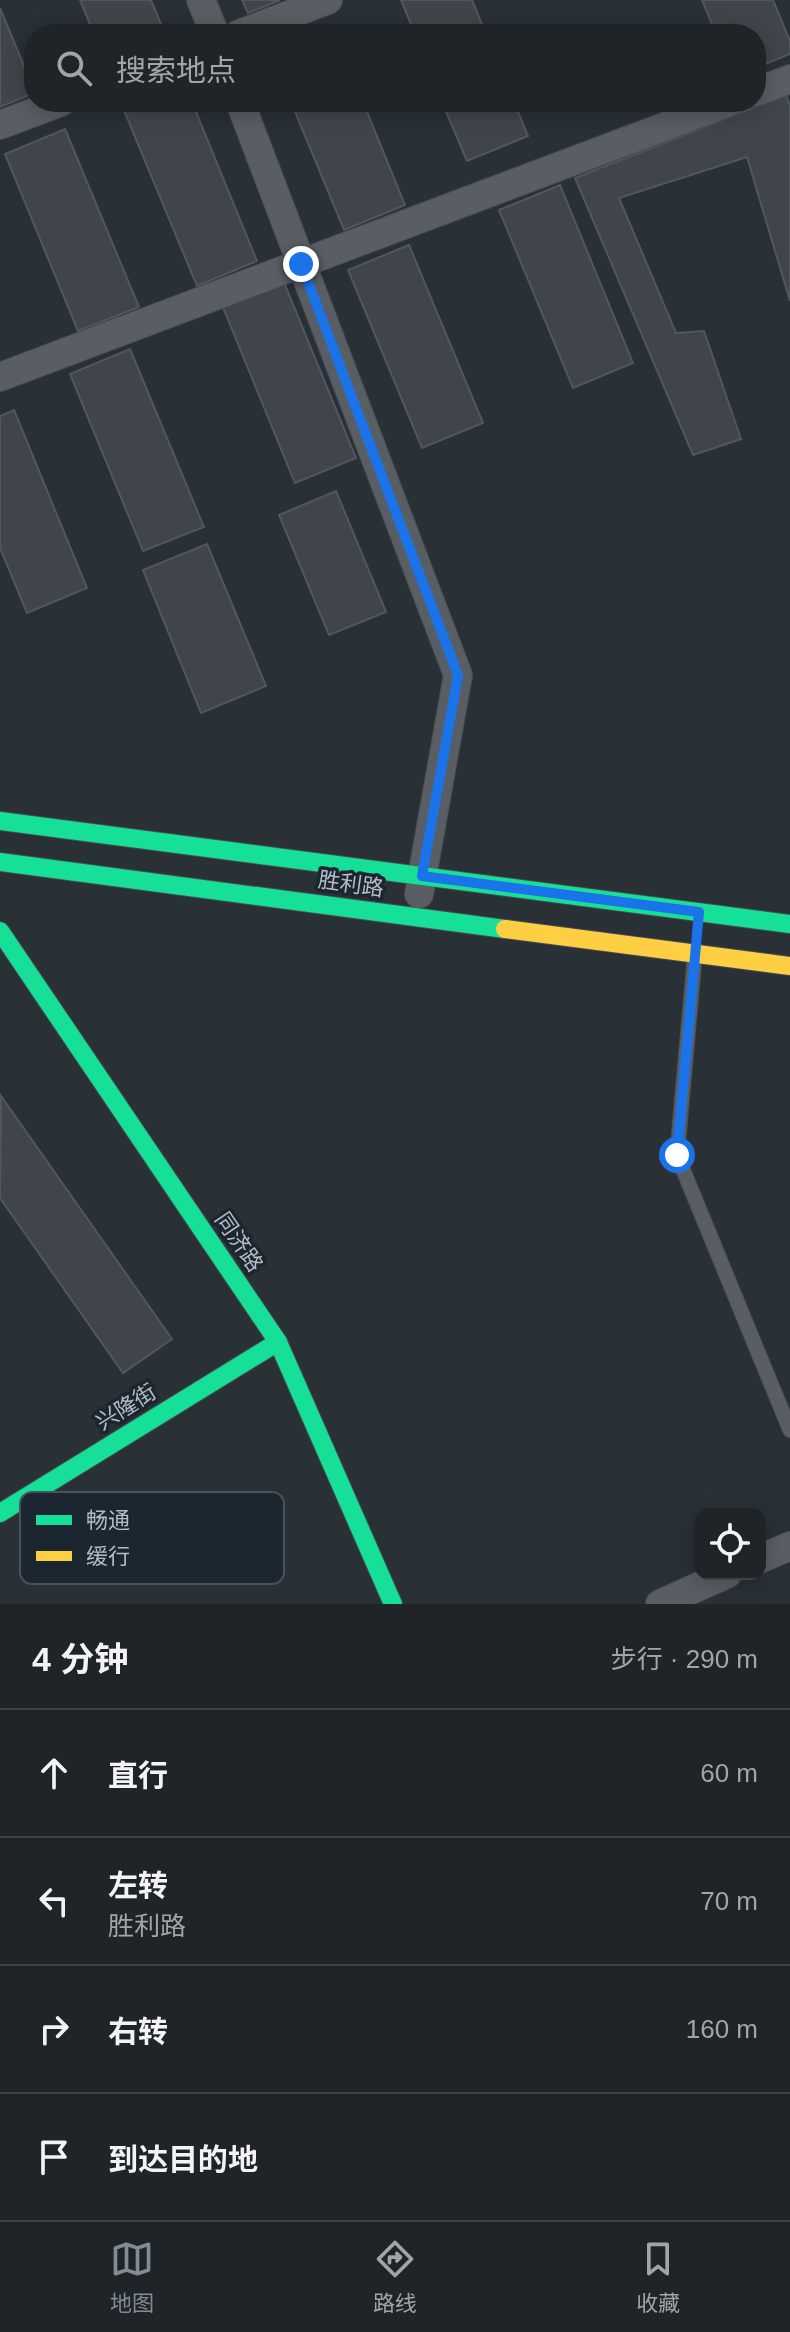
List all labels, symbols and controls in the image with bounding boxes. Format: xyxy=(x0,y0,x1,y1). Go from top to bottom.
search box xyxy=(24,24,766,112)
icon: search xyxy=(52,46,96,90)
text: 搜索地点 xyxy=(116,54,236,87)
route end xyxy=(283,246,319,282)
street label: 胜利路 xyxy=(317,867,385,901)
route start xyxy=(659,1137,695,1173)
street label: 同济路 xyxy=(210,1208,268,1276)
street label: 兴隆街 xyxy=(91,1379,161,1435)
legend xyxy=(20,1492,284,1584)
text: 畅通 xyxy=(86,1508,130,1533)
map controls xyxy=(694,1508,766,1580)
button: locate xyxy=(694,1508,766,1580)
text: 缓行 xyxy=(86,1544,130,1569)
text: 4 分钟 xyxy=(32,1640,128,1678)
text: 步行 · 290 m xyxy=(611,1644,758,1674)
icon: ahead xyxy=(32,1751,76,1795)
text: 60 m xyxy=(700,1758,758,1788)
text: 直行 xyxy=(108,1759,168,1792)
text: 左转 xyxy=(108,1869,168,1902)
icon: left xyxy=(32,1879,76,1923)
text: 70 m xyxy=(700,1886,758,1916)
text: 胜利路 xyxy=(108,1911,186,1941)
icon: right xyxy=(32,2007,76,2051)
text: 160 m xyxy=(686,2014,758,2044)
text: 右转 xyxy=(108,2015,168,2048)
icon: arrive xyxy=(32,2135,76,2179)
text: 到达目的地 xyxy=(108,2143,258,2176)
tab: 地图 xyxy=(110,2237,154,2317)
tab: 路线 xyxy=(373,2237,417,2317)
tab: 收藏 xyxy=(636,2237,680,2317)

